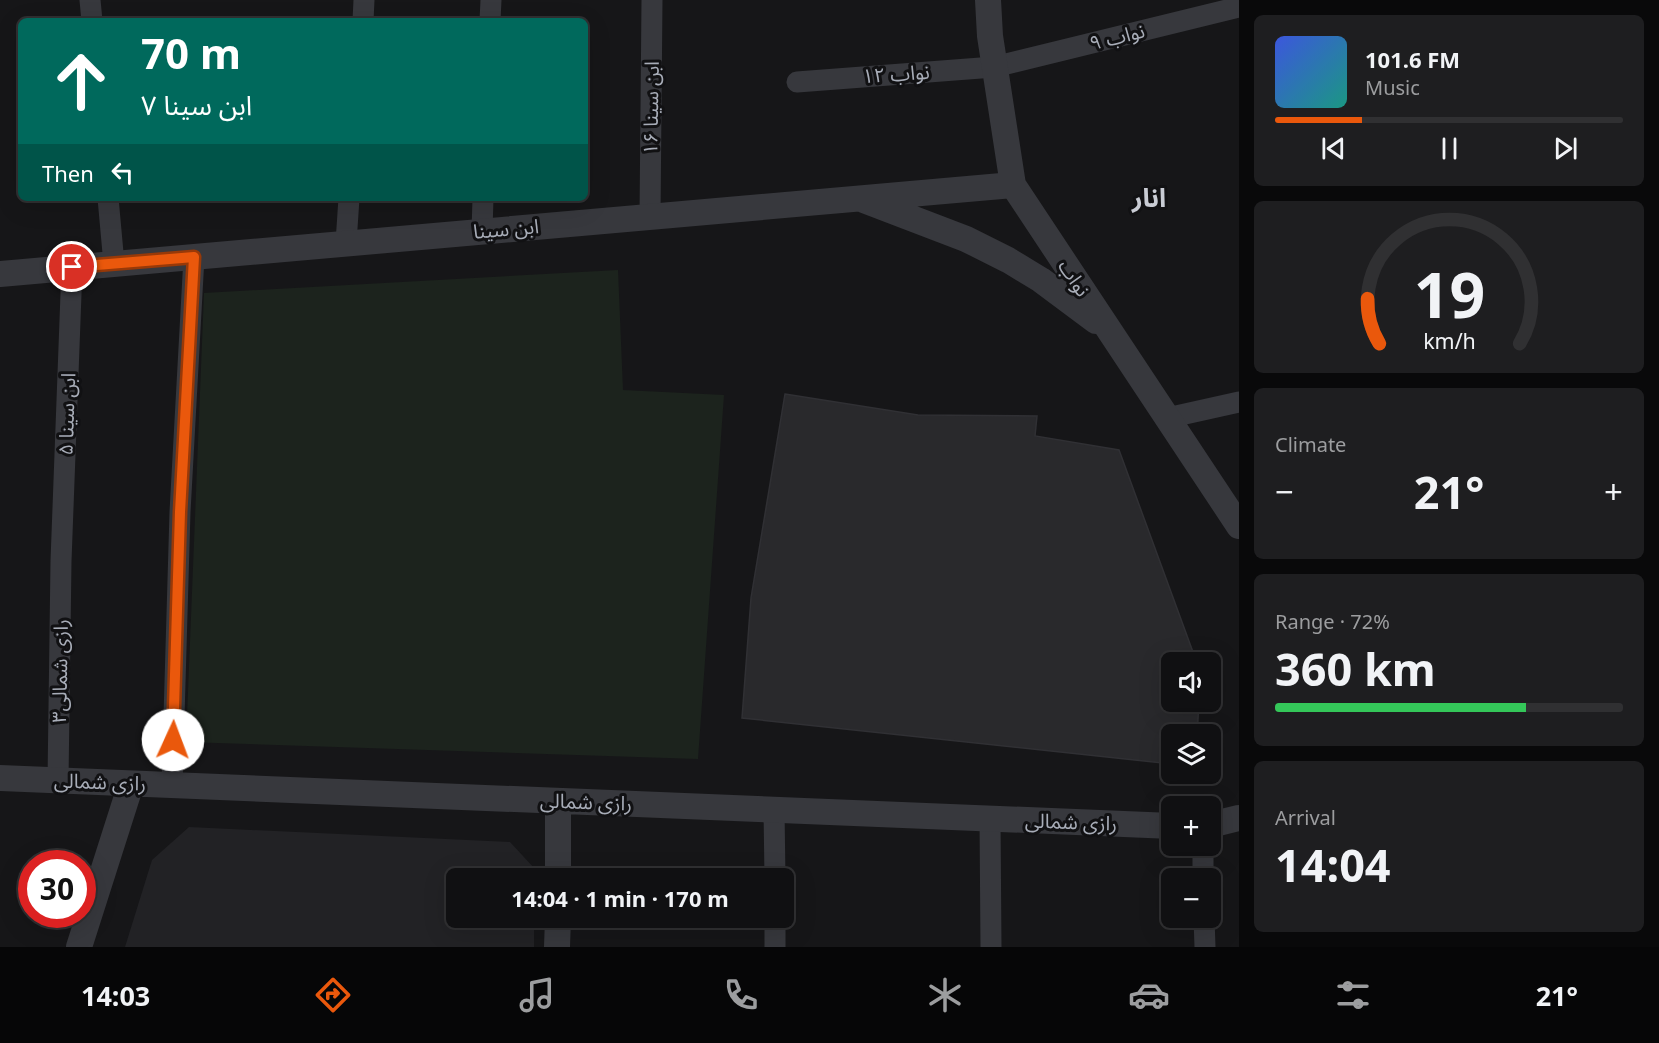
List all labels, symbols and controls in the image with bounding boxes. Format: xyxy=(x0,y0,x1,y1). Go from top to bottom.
street label: نواب ۹ xyxy=(1086,17,1147,56)
text: 70 m xyxy=(141,24,241,81)
icon: ahead xyxy=(42,42,120,120)
text: 101.6 FM xyxy=(1365,44,1460,74)
street label: نواب ۱۲ xyxy=(861,58,931,89)
street label: ابن سینا ۱۶ xyxy=(636,61,665,155)
text: Music xyxy=(1365,74,1420,101)
text: ابن سینا ۷ xyxy=(141,86,252,123)
icon: previous xyxy=(1317,132,1350,165)
icon: pause xyxy=(1433,132,1466,165)
icon: next xyxy=(1549,132,1582,165)
icon: left xyxy=(106,156,139,189)
text: Then xyxy=(42,158,94,188)
district label: انار xyxy=(1131,179,1166,215)
street label: ابن سینا xyxy=(472,212,540,245)
pin xyxy=(46,241,97,292)
icon: arrive xyxy=(55,250,88,283)
text: 19 xyxy=(1413,251,1485,336)
street label: نواب xyxy=(1052,254,1097,302)
text: km/h xyxy=(1423,327,1475,356)
street label: ابن سینا ۵ xyxy=(52,372,81,456)
text: Climate xyxy=(1275,431,1346,458)
text: 21° xyxy=(1414,461,1484,522)
text: − xyxy=(1275,469,1294,514)
text: + xyxy=(1604,469,1623,514)
text: Range · 72% xyxy=(1275,608,1390,635)
street label: رازی شمالی۳ xyxy=(45,619,74,723)
text: 360 km xyxy=(1275,638,1436,699)
map controls xyxy=(1161,652,1221,928)
button: sound xyxy=(1161,652,1221,712)
position arrow xyxy=(141,708,205,772)
button: layers xyxy=(1161,724,1221,784)
street label: رازی شمالی xyxy=(53,766,147,797)
street label: رازی شمالی xyxy=(539,786,633,817)
button: + xyxy=(1161,796,1221,856)
text: Arrival xyxy=(1275,804,1336,831)
street label: رازی شمالی xyxy=(1024,806,1118,837)
text: 14:04 xyxy=(1275,834,1391,895)
speed limit sign: 30 xyxy=(18,850,96,928)
button: − xyxy=(1161,868,1221,928)
text: 14:04 · 1 min · 170 m xyxy=(511,883,729,913)
icon: directions xyxy=(312,974,354,1016)
icon: music xyxy=(516,974,558,1016)
icon: phone xyxy=(720,974,762,1016)
icon: climate xyxy=(924,974,966,1016)
icon: car xyxy=(1128,974,1170,1016)
icon: filters xyxy=(1332,974,1374,1016)
text: 14:03 xyxy=(81,977,150,1014)
text: 21° xyxy=(1536,977,1578,1014)

